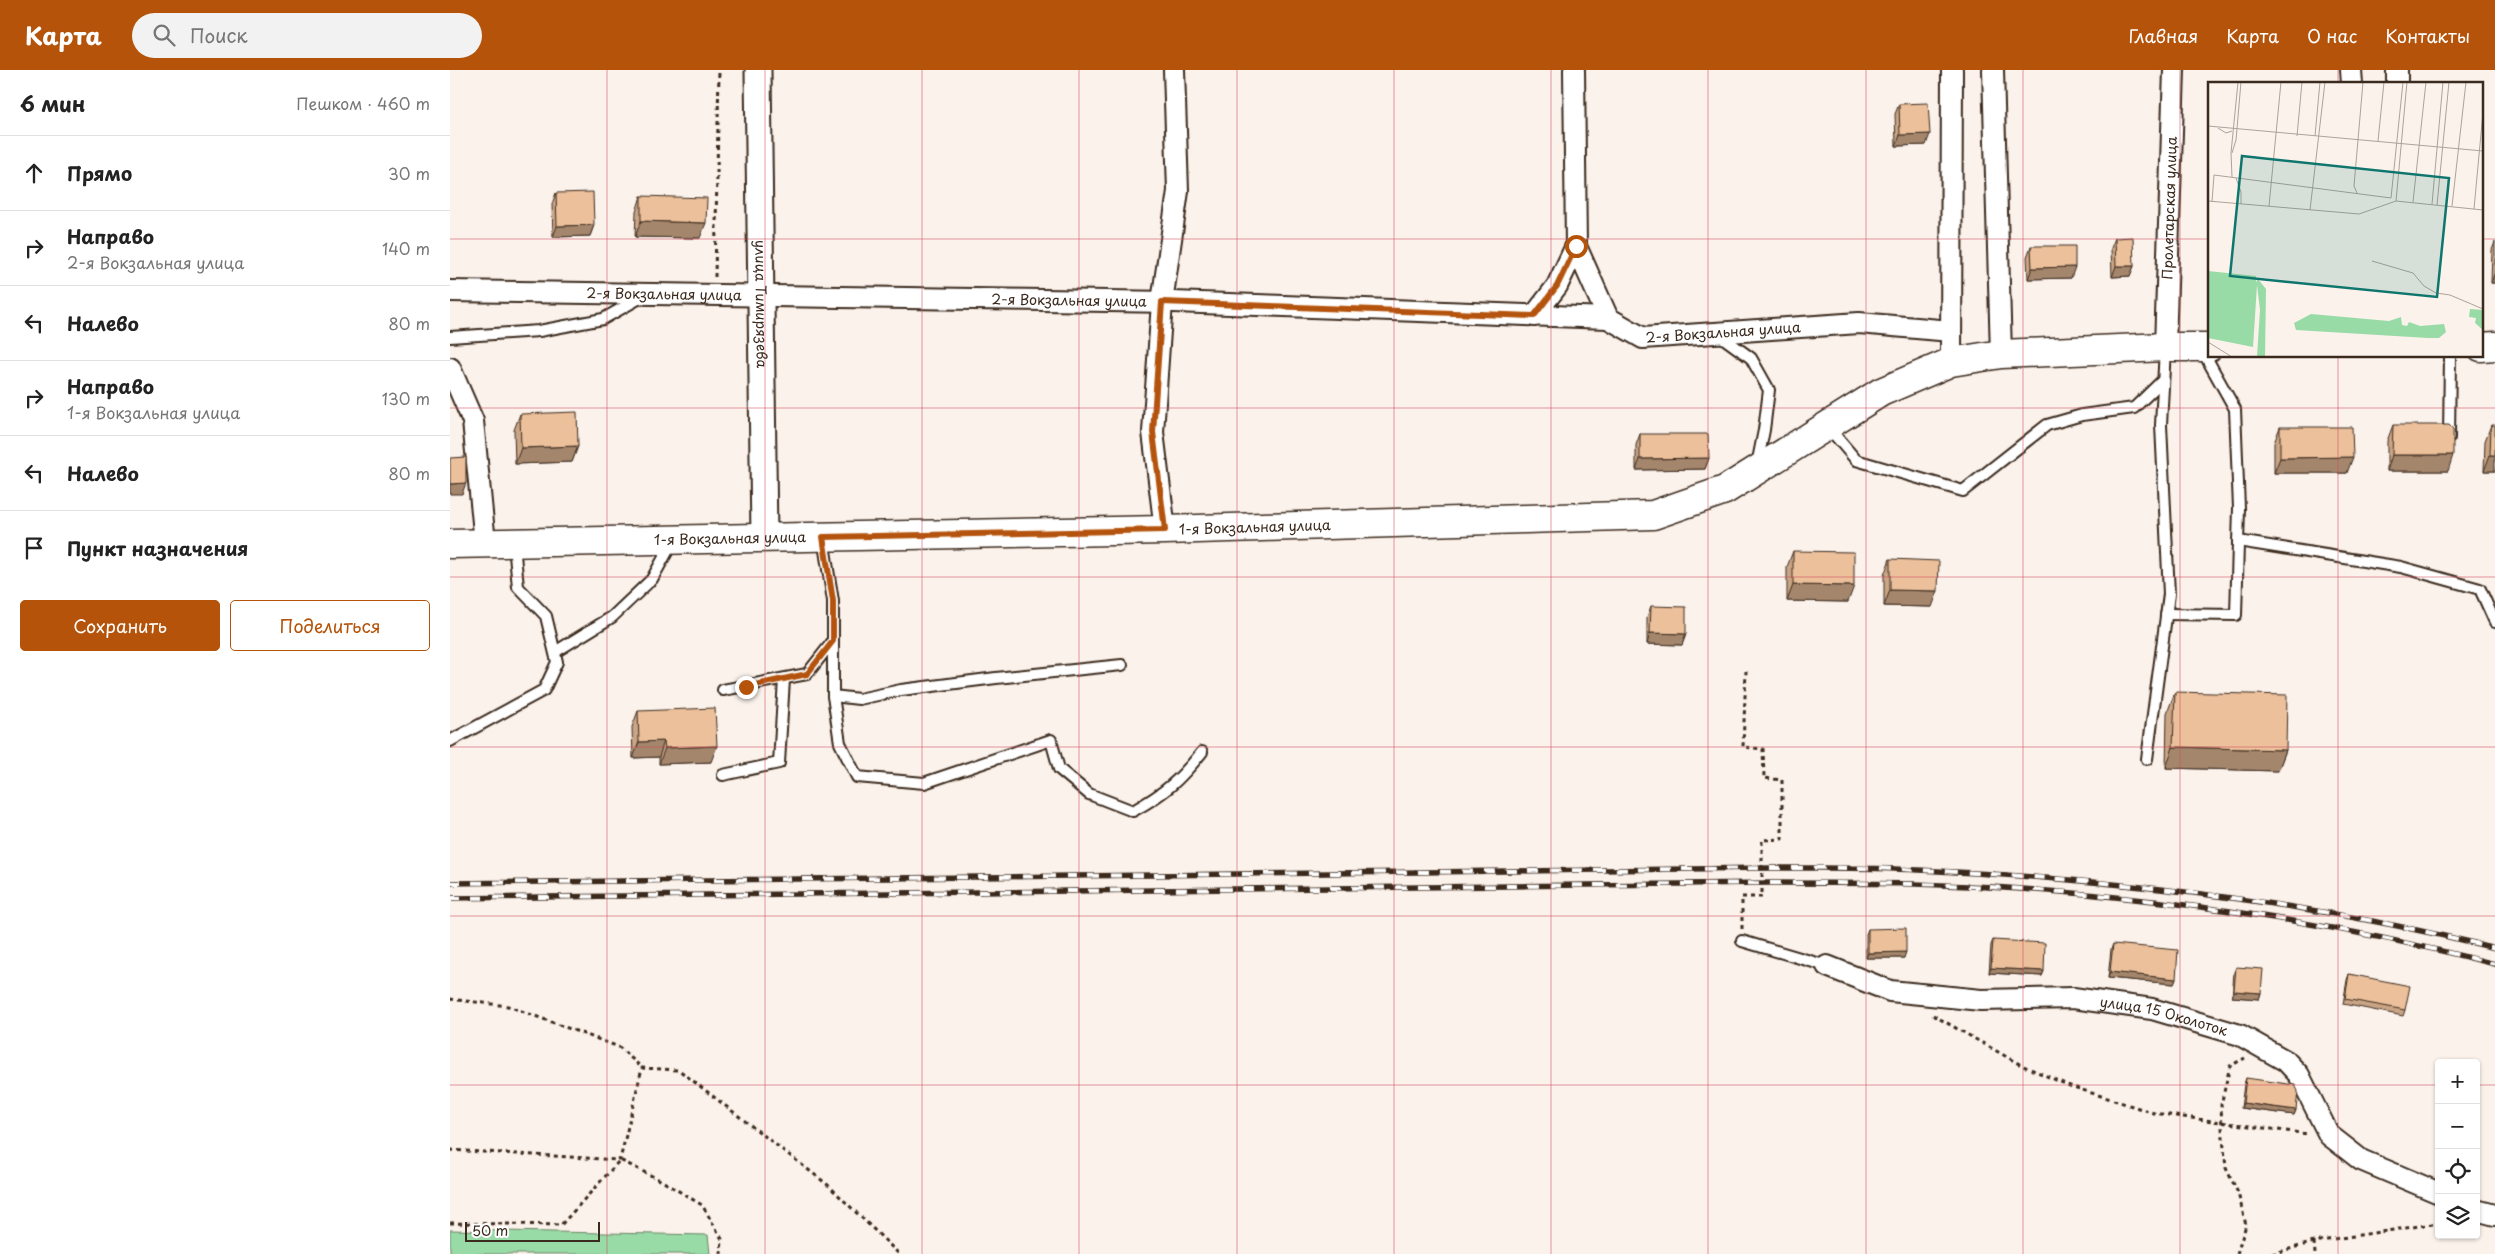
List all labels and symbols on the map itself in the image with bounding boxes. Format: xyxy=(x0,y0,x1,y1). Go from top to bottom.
inset map xyxy=(2208,82,2482,358)
street label: Пролетарская улица xyxy=(2156,136,2182,280)
route start xyxy=(1565,235,1588,258)
street label: улица Тимирязева xyxy=(750,240,773,369)
street label: 2-я Вокзальная улица xyxy=(586,282,742,305)
street label: 2-я Вокзальная улица xyxy=(991,288,1147,312)
street label: 2-я Вокзальная улица xyxy=(1645,316,1801,348)
street label: 1-я Вокзальная улица xyxy=(1179,514,1331,540)
street label: 1-я Вокзальная улица xyxy=(654,526,806,550)
route end xyxy=(735,676,758,699)
street label: улица 15 Околоток xyxy=(2099,991,2231,1041)
scale bar xyxy=(465,1219,600,1242)

